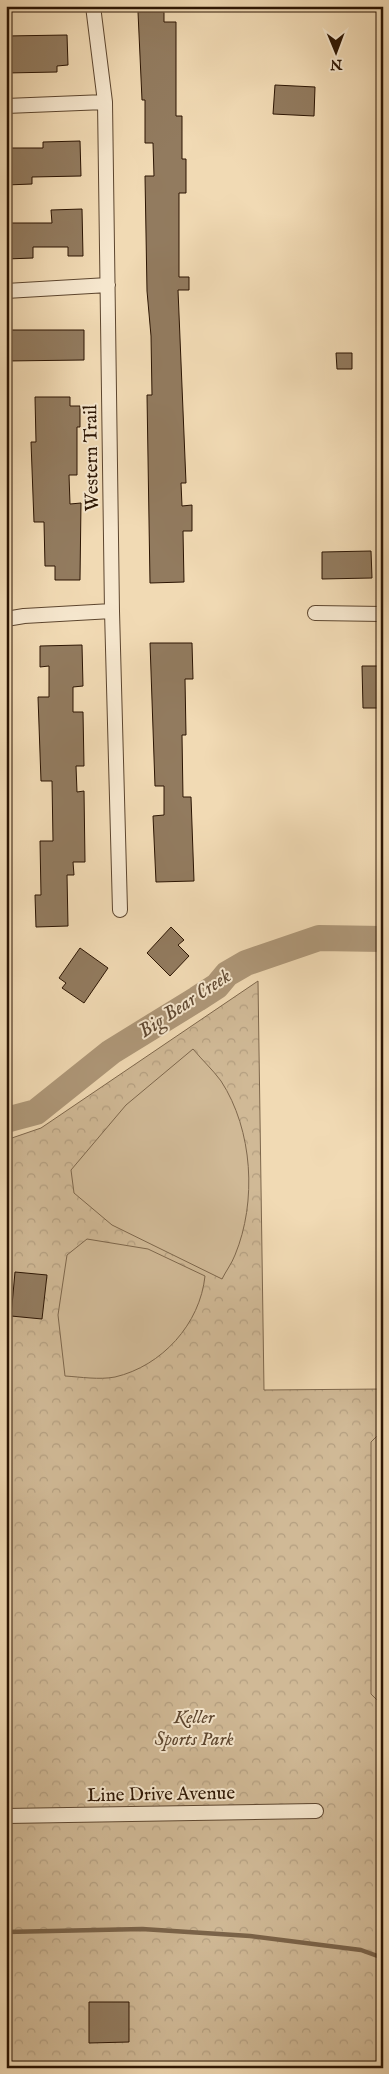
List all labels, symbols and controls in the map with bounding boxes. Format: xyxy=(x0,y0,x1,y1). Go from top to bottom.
north arrow xyxy=(312,28,362,78)
text: N xyxy=(330,55,343,73)
street label: Western Trail xyxy=(79,404,105,512)
water label: Big Bear Creek xyxy=(134,964,237,1045)
park label: Keller Sports Park xyxy=(154,1706,234,1752)
street label: Line Drive Avenue xyxy=(87,1782,235,1808)

